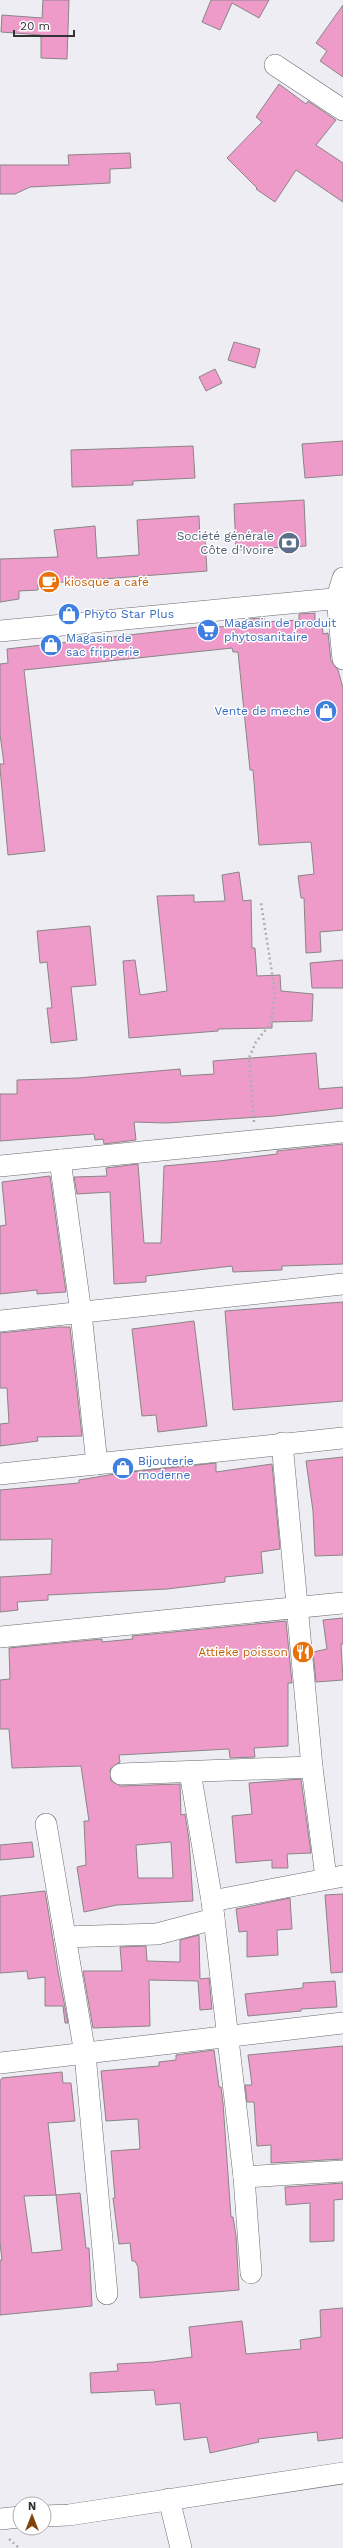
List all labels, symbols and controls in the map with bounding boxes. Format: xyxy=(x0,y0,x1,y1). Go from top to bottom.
scale bar xyxy=(14,12,74,38)
text: 20 m xyxy=(20,19,50,33)
place label: Société générale Côte d’Ivoire xyxy=(177,529,274,557)
bank icon: Société générale Côte d’Ivoire xyxy=(276,530,302,556)
cafe icon: kiosque a café xyxy=(36,569,62,595)
place label: kiosque a café xyxy=(64,575,149,589)
shop icon: Phyto Star Plus xyxy=(56,601,82,627)
place label: Phyto Star Plus xyxy=(84,607,174,621)
place label: Magasin de produit phytosanitaire xyxy=(224,616,336,644)
supermarket icon: Magasin de produit phytosanitaire xyxy=(195,617,221,643)
place label: Magasin de sac fripperie xyxy=(66,631,140,659)
shop icon: Magasin de sac fripperie xyxy=(38,632,64,658)
shop icon: Vente de meche xyxy=(313,698,339,724)
place label: Vente de meche xyxy=(214,704,310,718)
place label: Bijouterie moderne xyxy=(138,1454,194,1482)
shop icon: Bijouterie moderne xyxy=(110,1455,136,1481)
restaurant icon: Attieke poisson xyxy=(290,1639,316,1665)
place label: Attieke poisson xyxy=(198,1645,288,1659)
north arrow xyxy=(12,2496,52,2536)
text: N xyxy=(28,2500,36,2513)

